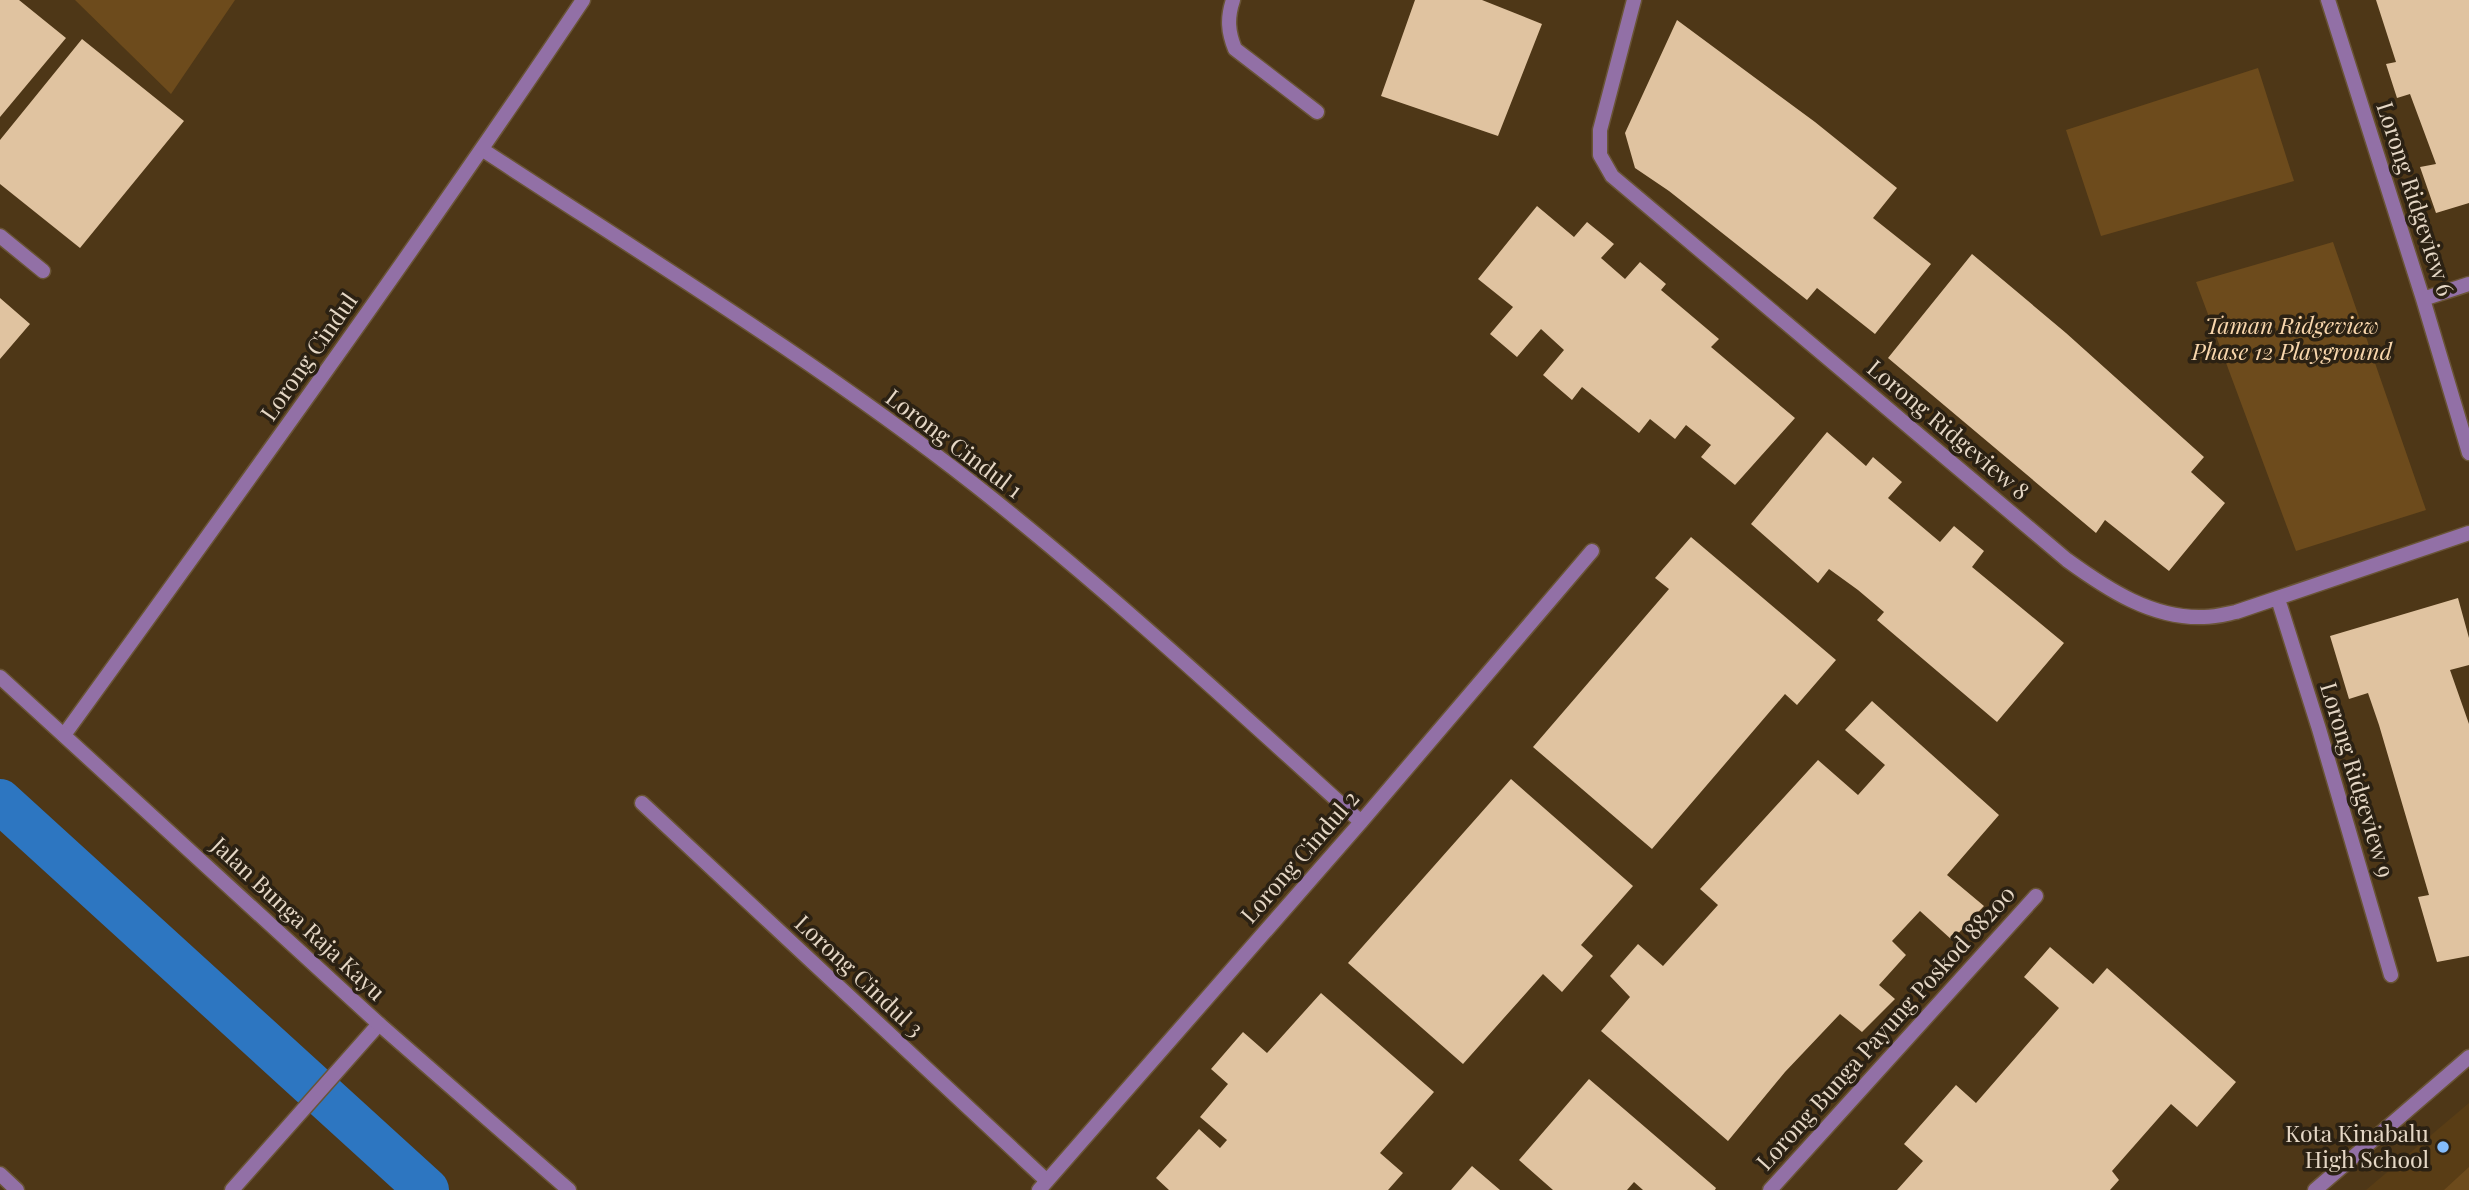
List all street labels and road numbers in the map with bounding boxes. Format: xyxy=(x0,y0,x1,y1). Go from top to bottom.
street label: Lorong Ridgeview 6 xyxy=(2370,97,2463,300)
street label: Lorong Cindul xyxy=(252,286,364,426)
street label: Lorong Ridgeview 8 xyxy=(1861,352,2037,506)
street label: Lorong Cindul 1 xyxy=(880,381,1030,505)
street label: Lorong Ridgeview 9 xyxy=(2314,678,2403,881)
street label: Lorong Cindul 2 xyxy=(1233,783,1365,929)
street label: Jalan Bunga Raja Kayu xyxy=(205,829,392,1007)
street label: Lorong Bunga Payung Poskod 88200 xyxy=(1749,878,2021,1176)
street label: Lorong Cindul 3 xyxy=(789,907,931,1043)

